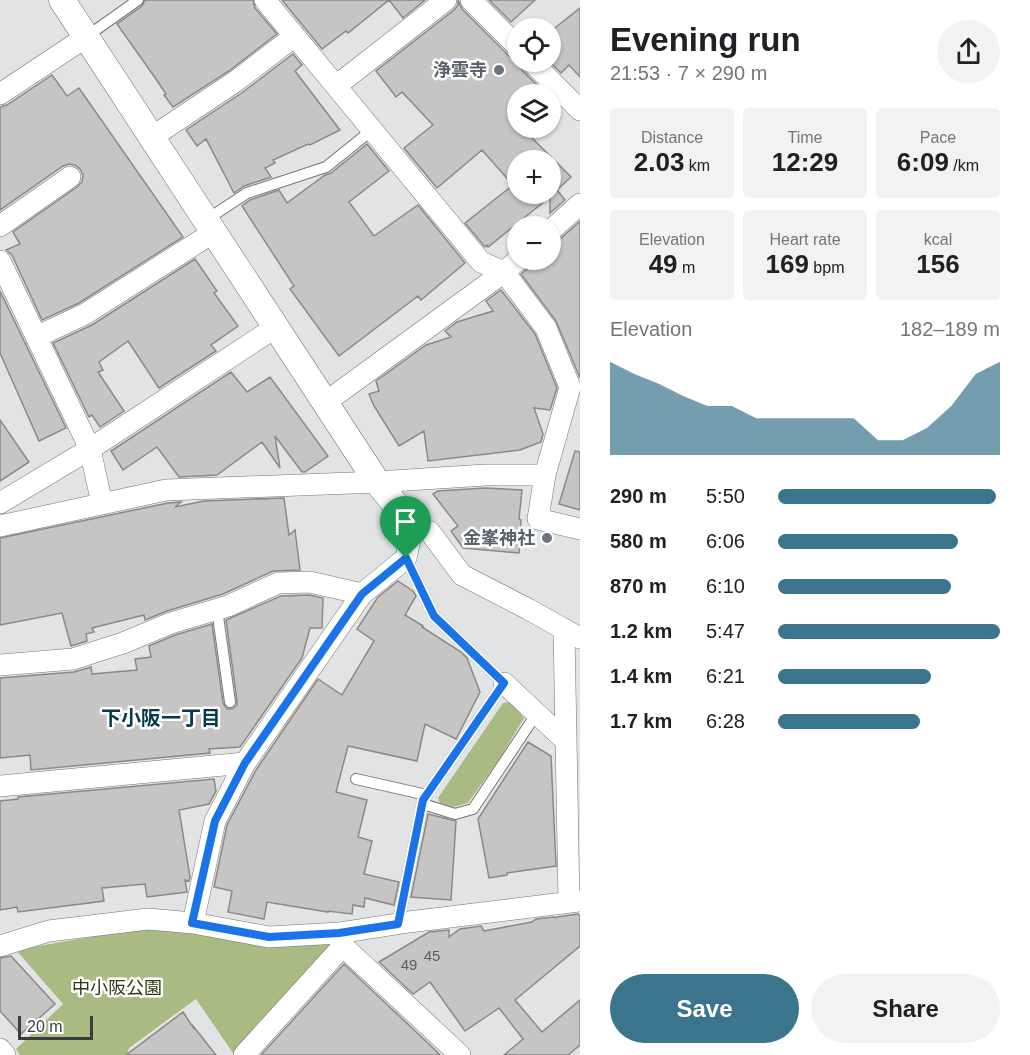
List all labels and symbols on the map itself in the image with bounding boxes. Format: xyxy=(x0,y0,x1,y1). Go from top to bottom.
place label: 浄雲寺 xyxy=(433,60,487,80)
marker: 浄雲寺 xyxy=(492,63,506,77)
pin xyxy=(380,496,431,558)
place label: 金峯神社 xyxy=(463,528,535,548)
marker: 金峯神社 xyxy=(540,531,554,545)
district label: 下小阪一丁目 xyxy=(101,707,221,729)
house number: 45 xyxy=(424,947,440,964)
house number: 49 xyxy=(401,956,417,973)
park label: 中小阪公園 xyxy=(72,978,162,998)
scale bar xyxy=(18,1013,93,1040)

